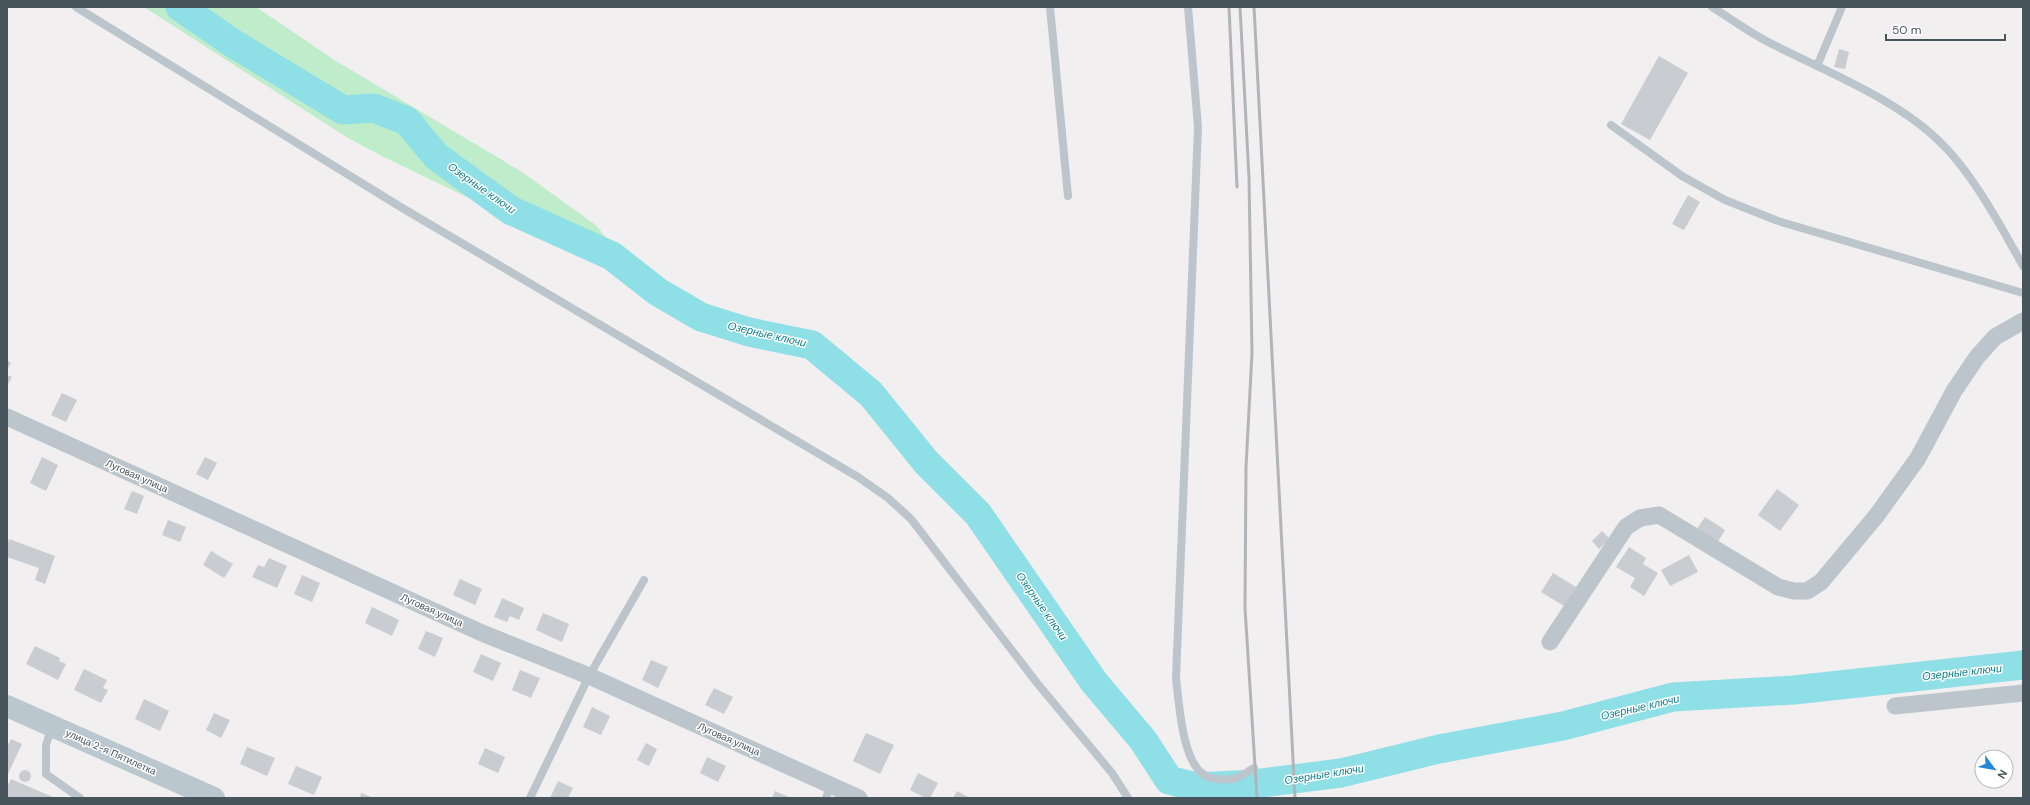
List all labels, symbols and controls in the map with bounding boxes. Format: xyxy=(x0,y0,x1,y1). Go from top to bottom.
scale bar xyxy=(1886,16,2005,42)
text: 50 m xyxy=(1892,22,1921,38)
water label: Озерные ключи xyxy=(445,159,519,217)
water label: Озерные ключи xyxy=(726,318,808,350)
street label: Луговая улица xyxy=(104,456,171,496)
water label: Озерные ключи xyxy=(1013,569,1071,643)
street label: Луговая улица xyxy=(399,590,466,630)
water label: Озерные ключи xyxy=(1921,661,2003,683)
water label: Озерные ключи xyxy=(1599,691,1681,723)
street label: Луговая улица xyxy=(696,719,763,759)
street label: улица 2-я Пятилетка xyxy=(64,726,159,778)
north arrow xyxy=(1974,749,2014,789)
water label: Озерные ключи xyxy=(1283,761,1365,787)
text: N xyxy=(1994,767,2011,781)

